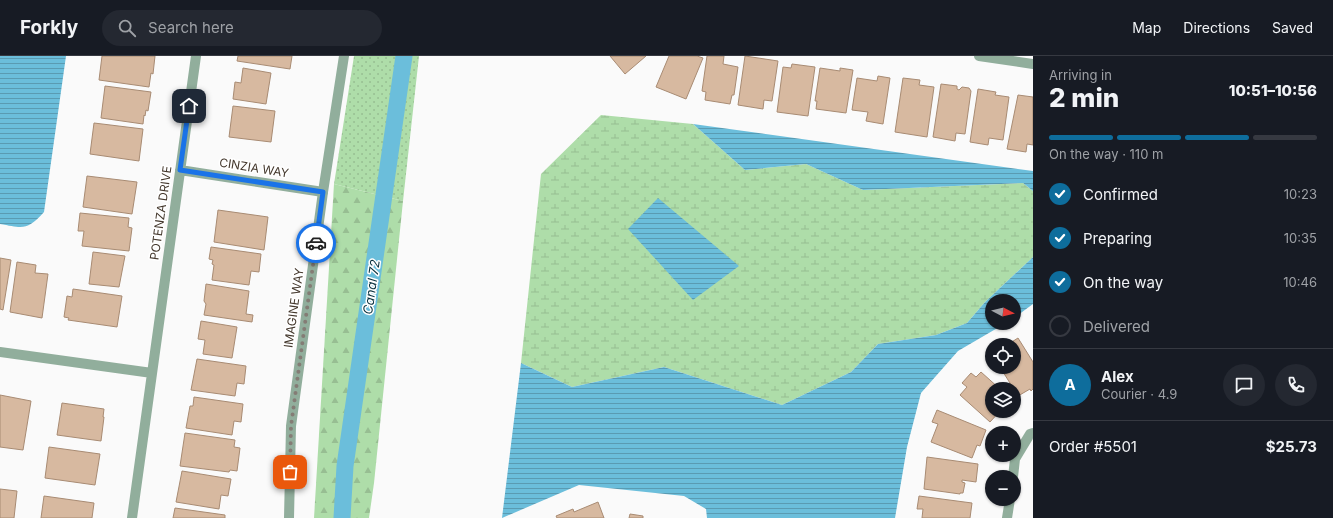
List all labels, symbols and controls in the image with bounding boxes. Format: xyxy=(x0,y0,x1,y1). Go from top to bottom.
search box xyxy=(102,10,382,46)
text: Forkly xyxy=(20,16,78,39)
icon: search xyxy=(116,17,138,39)
text: Search here xyxy=(148,18,234,37)
text: Map xyxy=(1132,19,1161,36)
text: Directions xyxy=(1183,19,1250,36)
text: Saved xyxy=(1272,19,1313,36)
text: Arriving in xyxy=(1049,67,1112,83)
text: 10:51–10:56 xyxy=(1229,81,1317,100)
text: 2 min xyxy=(1049,82,1119,113)
pin xyxy=(172,89,206,123)
icon: home xyxy=(178,95,200,117)
text: On the way · 110 m xyxy=(1049,146,1163,162)
street label: CINZIA WAY xyxy=(218,155,290,180)
street label: POTENZA DRIVE xyxy=(146,165,175,261)
icon: check xyxy=(1049,183,1071,205)
text: Confirmed xyxy=(1083,185,1158,204)
text: 10:23 xyxy=(1284,186,1317,202)
courier xyxy=(296,223,336,263)
icon: check xyxy=(1049,227,1071,249)
text: Preparing xyxy=(1083,229,1152,248)
text: 10:35 xyxy=(1284,230,1317,246)
icon: car xyxy=(305,232,327,254)
water label: Canal 72 xyxy=(359,258,383,315)
street label: IMAGINE WAY xyxy=(280,267,307,349)
icon: check xyxy=(1049,271,1071,293)
text: On the way xyxy=(1083,273,1163,292)
text: 10:46 xyxy=(1283,274,1317,290)
north arrow xyxy=(985,294,1021,330)
map controls xyxy=(985,294,1021,506)
text: Delivered xyxy=(1083,317,1150,336)
button: locate xyxy=(985,338,1021,374)
button: chat xyxy=(1223,364,1265,406)
button: phone xyxy=(1275,364,1317,406)
text: Alex xyxy=(1101,367,1134,386)
text: A xyxy=(1064,375,1076,394)
button: layers xyxy=(985,382,1021,418)
text: Courier · 4.9 xyxy=(1101,386,1177,402)
button: + xyxy=(985,426,1021,462)
text: Order #5501 xyxy=(1049,437,1137,456)
text: $25.73 xyxy=(1266,437,1317,456)
pin xyxy=(273,455,307,489)
icon: bag xyxy=(279,461,301,483)
button: − xyxy=(985,470,1021,506)

